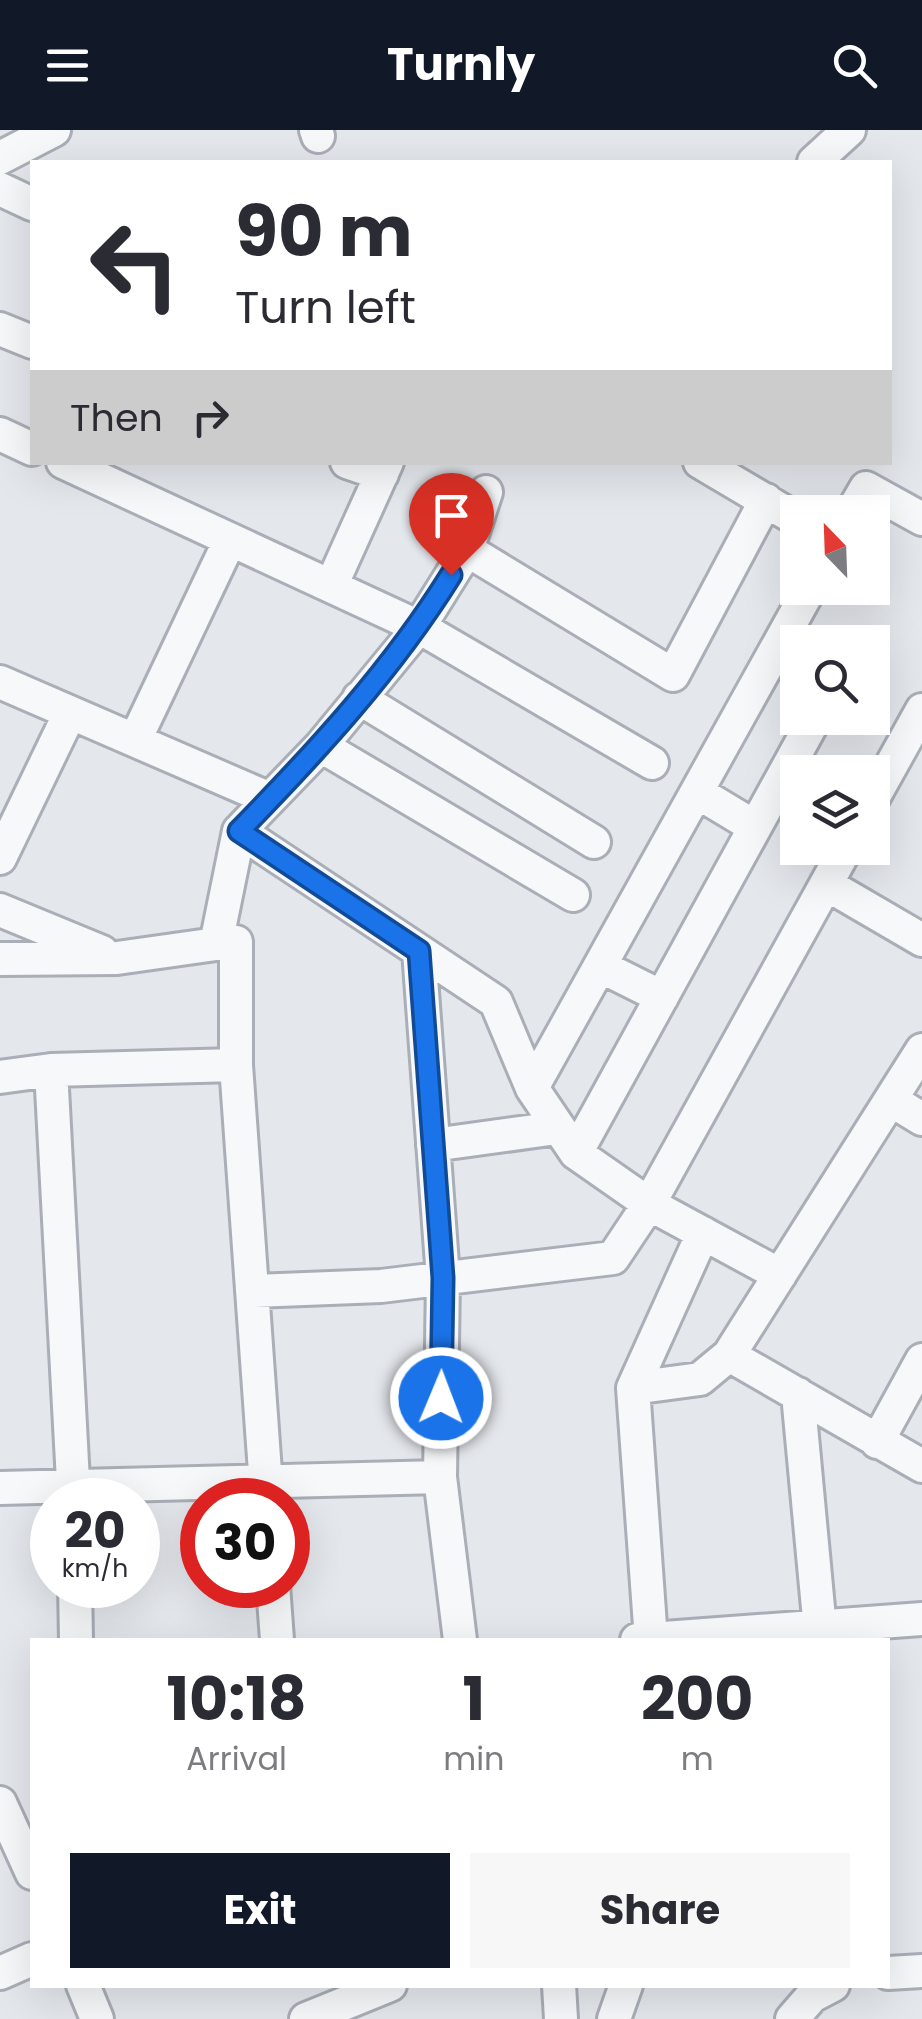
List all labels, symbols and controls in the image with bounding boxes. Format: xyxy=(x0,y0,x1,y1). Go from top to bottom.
text: Turnly xyxy=(387,33,535,96)
icon: menu xyxy=(40,38,95,93)
icon: search xyxy=(827,38,882,93)
text: 90 m xyxy=(235,182,413,281)
icon: left xyxy=(70,200,200,330)
text: Turn left xyxy=(235,276,416,339)
icon: right xyxy=(183,390,238,445)
text: Then xyxy=(70,391,163,444)
pin xyxy=(409,473,494,576)
icon: arrive xyxy=(424,488,479,543)
north arrow xyxy=(780,495,890,605)
map controls xyxy=(780,495,890,865)
button: search xyxy=(780,625,890,735)
button: layers xyxy=(780,755,890,865)
position arrow xyxy=(389,1346,493,1450)
speed limit sign: 30 xyxy=(180,1478,310,1608)
text: 20 xyxy=(64,1495,126,1566)
text: km/h xyxy=(62,1551,128,1586)
text: 10:18 xyxy=(167,1657,307,1741)
text: 1 xyxy=(463,1657,485,1741)
text: 200 xyxy=(641,1657,753,1741)
text: Arrival xyxy=(186,1736,287,1781)
text: min xyxy=(443,1736,504,1781)
text: m xyxy=(681,1736,714,1781)
button: Exit xyxy=(70,1853,450,1968)
button: Share xyxy=(470,1853,850,1968)

